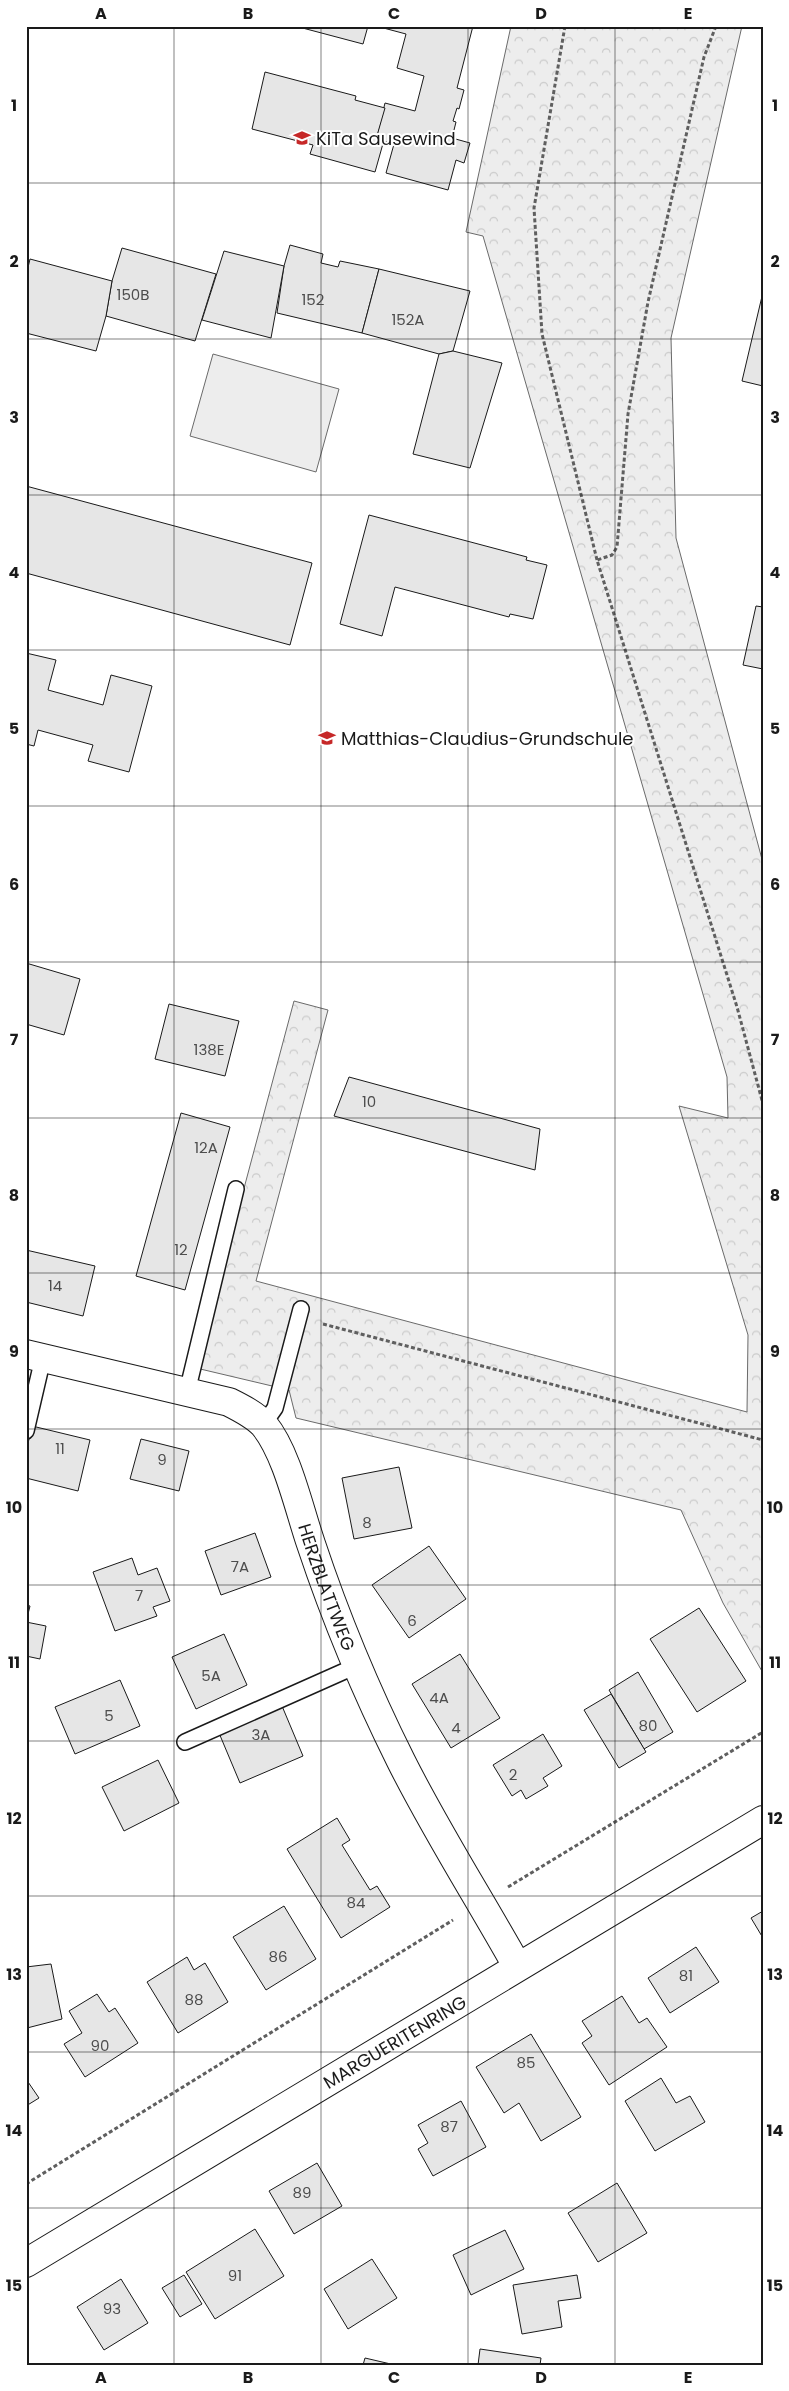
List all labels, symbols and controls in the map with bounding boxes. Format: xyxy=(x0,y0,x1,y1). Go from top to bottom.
text: A xyxy=(95,2,107,25)
text: B xyxy=(243,2,253,25)
text: C xyxy=(388,2,400,25)
text: D xyxy=(535,2,547,25)
text: E xyxy=(684,2,692,25)
text: 1 xyxy=(11,94,17,117)
text: 1 xyxy=(772,94,778,117)
place label: KiTa Sausewind xyxy=(316,126,456,151)
school or university icon: KiTa Sausewind xyxy=(292,128,312,148)
text: 2 xyxy=(9,250,19,273)
text: 2 xyxy=(770,250,780,273)
house number: 150B xyxy=(117,284,149,305)
house number: 152 xyxy=(302,289,324,310)
house number: 152A xyxy=(392,309,424,330)
text: 3 xyxy=(9,406,19,429)
text: 3 xyxy=(770,406,780,429)
text: 4 xyxy=(9,561,20,584)
text: 4 xyxy=(770,561,781,584)
text: 5 xyxy=(9,717,19,740)
text: 5 xyxy=(770,717,780,740)
place label: Matthias-Claudius-Grundschule xyxy=(341,726,634,751)
school or university icon: Matthias-Claudius-Grundschule xyxy=(317,728,337,748)
text: 6 xyxy=(9,873,19,896)
text: 6 xyxy=(770,873,780,896)
text: 7 xyxy=(10,1028,19,1051)
text: 7 xyxy=(771,1028,780,1051)
house number: 138E xyxy=(194,1039,224,1060)
house number: 10 xyxy=(362,1091,376,1112)
house number: 12A xyxy=(194,1137,218,1158)
text: 8 xyxy=(9,1184,19,1207)
text: 8 xyxy=(770,1184,780,1207)
house number: 12 xyxy=(174,1239,188,1260)
house number: 14 xyxy=(48,1275,62,1296)
text: 9 xyxy=(9,1340,19,1363)
text: 9 xyxy=(770,1340,780,1363)
house number: 11 xyxy=(55,1438,65,1459)
house number: 9 xyxy=(157,1449,167,1470)
text: 10 xyxy=(6,1496,22,1519)
text: 10 xyxy=(767,1496,783,1519)
house number: 8 xyxy=(362,1512,372,1533)
street label: HERZBLATTWEG xyxy=(293,1520,362,1654)
house number: 7A xyxy=(231,1556,249,1577)
house number: 7 xyxy=(135,1585,143,1606)
house number: 6 xyxy=(407,1610,417,1631)
text: 11 xyxy=(8,1651,20,1674)
text: 11 xyxy=(769,1651,781,1674)
house number: 5A xyxy=(201,1665,221,1686)
house number: 4A xyxy=(429,1687,449,1708)
house number: 5 xyxy=(104,1705,114,1726)
house number: 80 xyxy=(639,1715,657,1736)
house number: 4 xyxy=(451,1717,461,1738)
house number: 3A xyxy=(252,1724,270,1745)
house number: 2 xyxy=(509,1764,517,1785)
text: 12 xyxy=(6,1807,22,1830)
text: 12 xyxy=(767,1807,783,1830)
house number: 84 xyxy=(347,1892,365,1913)
house number: 86 xyxy=(269,1946,288,1967)
text: 13 xyxy=(6,1963,22,1986)
text: 13 xyxy=(767,1963,783,1986)
house number: 81 xyxy=(679,1965,693,1986)
house number: 88 xyxy=(185,1989,203,2010)
street label: MARGUERITENRING xyxy=(318,1989,471,2094)
house number: 90 xyxy=(91,2035,109,2056)
house number: 85 xyxy=(517,2052,535,2073)
house number: 87 xyxy=(440,2116,458,2137)
text: 14 xyxy=(6,2119,23,2142)
text: 14 xyxy=(767,2119,784,2142)
house number: 89 xyxy=(293,2182,311,2203)
house number: 91 xyxy=(228,2265,242,2286)
text: 15 xyxy=(6,2274,22,2297)
text: 15 xyxy=(767,2274,783,2297)
house number: 93 xyxy=(103,2298,121,2319)
text: A xyxy=(95,2366,107,2389)
text: B xyxy=(243,2366,253,2389)
text: C xyxy=(388,2366,400,2389)
text: D xyxy=(535,2366,547,2389)
text: E xyxy=(684,2366,692,2389)

